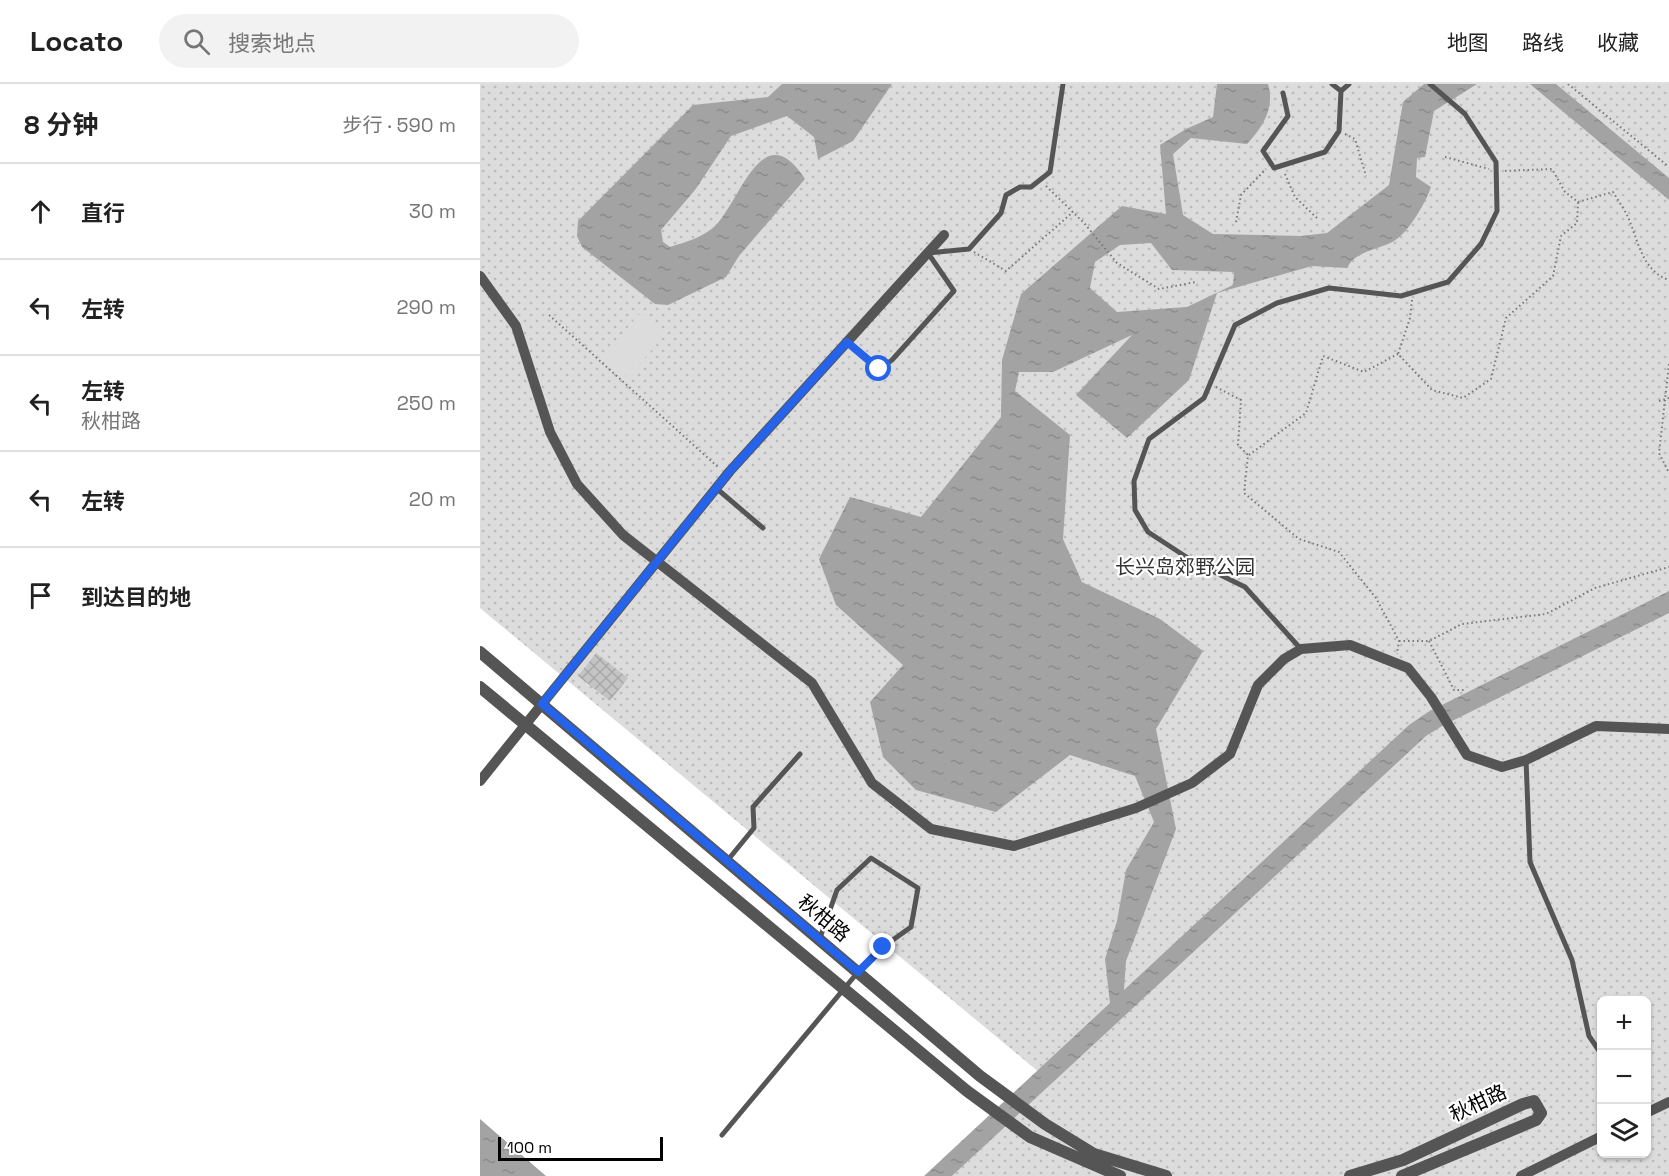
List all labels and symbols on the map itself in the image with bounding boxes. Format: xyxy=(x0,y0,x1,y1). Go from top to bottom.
route start xyxy=(865,355,891,381)
park label: 长兴岛郊野公园 xyxy=(1115,554,1255,580)
street label: 秋柑路 xyxy=(793,889,855,947)
route end xyxy=(869,933,895,959)
street label: 秋柑路 xyxy=(1445,1079,1511,1127)
scale bar xyxy=(498,1134,663,1162)

